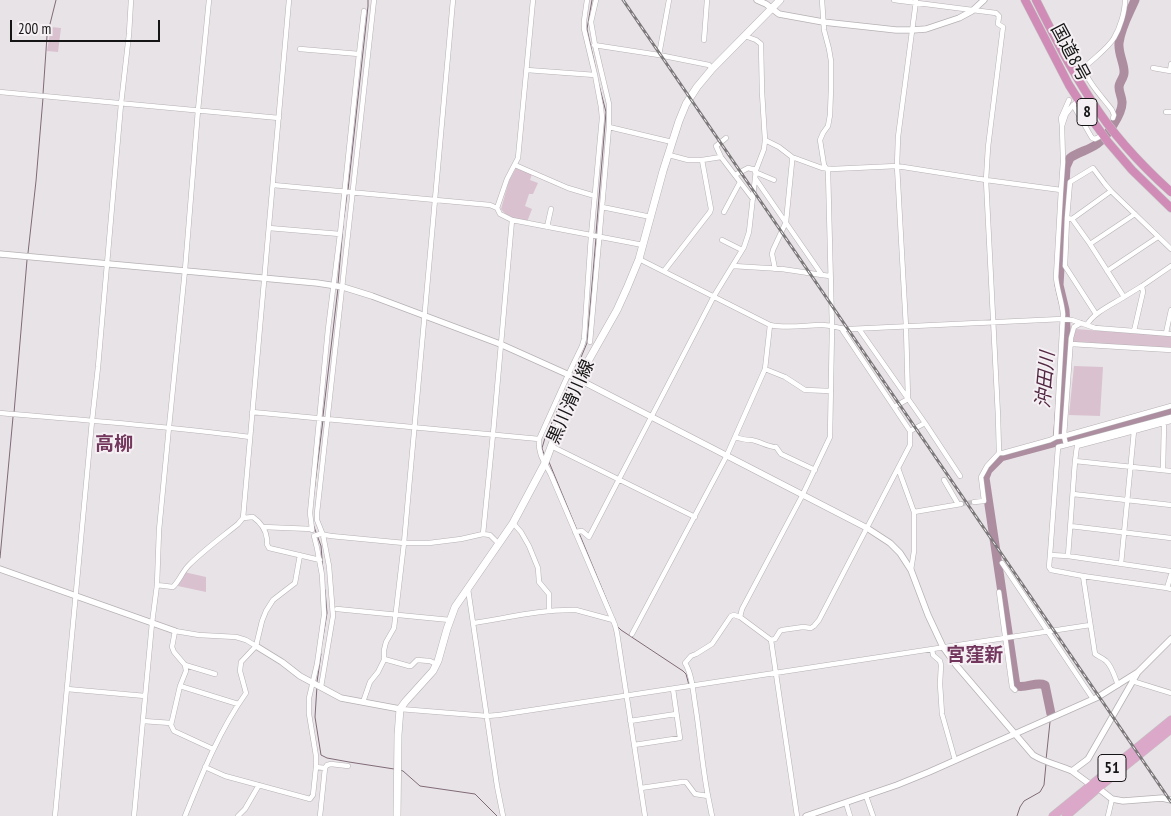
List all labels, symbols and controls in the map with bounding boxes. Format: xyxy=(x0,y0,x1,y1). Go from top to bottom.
scale bar xyxy=(12,10,162,42)
text: 200 m xyxy=(18,19,51,38)
street label: 国道8号 xyxy=(1046,21,1094,85)
road number: 8 xyxy=(1077,98,1097,125)
water label: 沖田川 xyxy=(1032,351,1060,409)
street label: 黒川滑川線 xyxy=(543,356,599,448)
district label: 高柳 xyxy=(95,434,133,456)
district label: 宮窪新 xyxy=(947,645,1003,667)
road number: 51 xyxy=(1098,754,1126,781)

